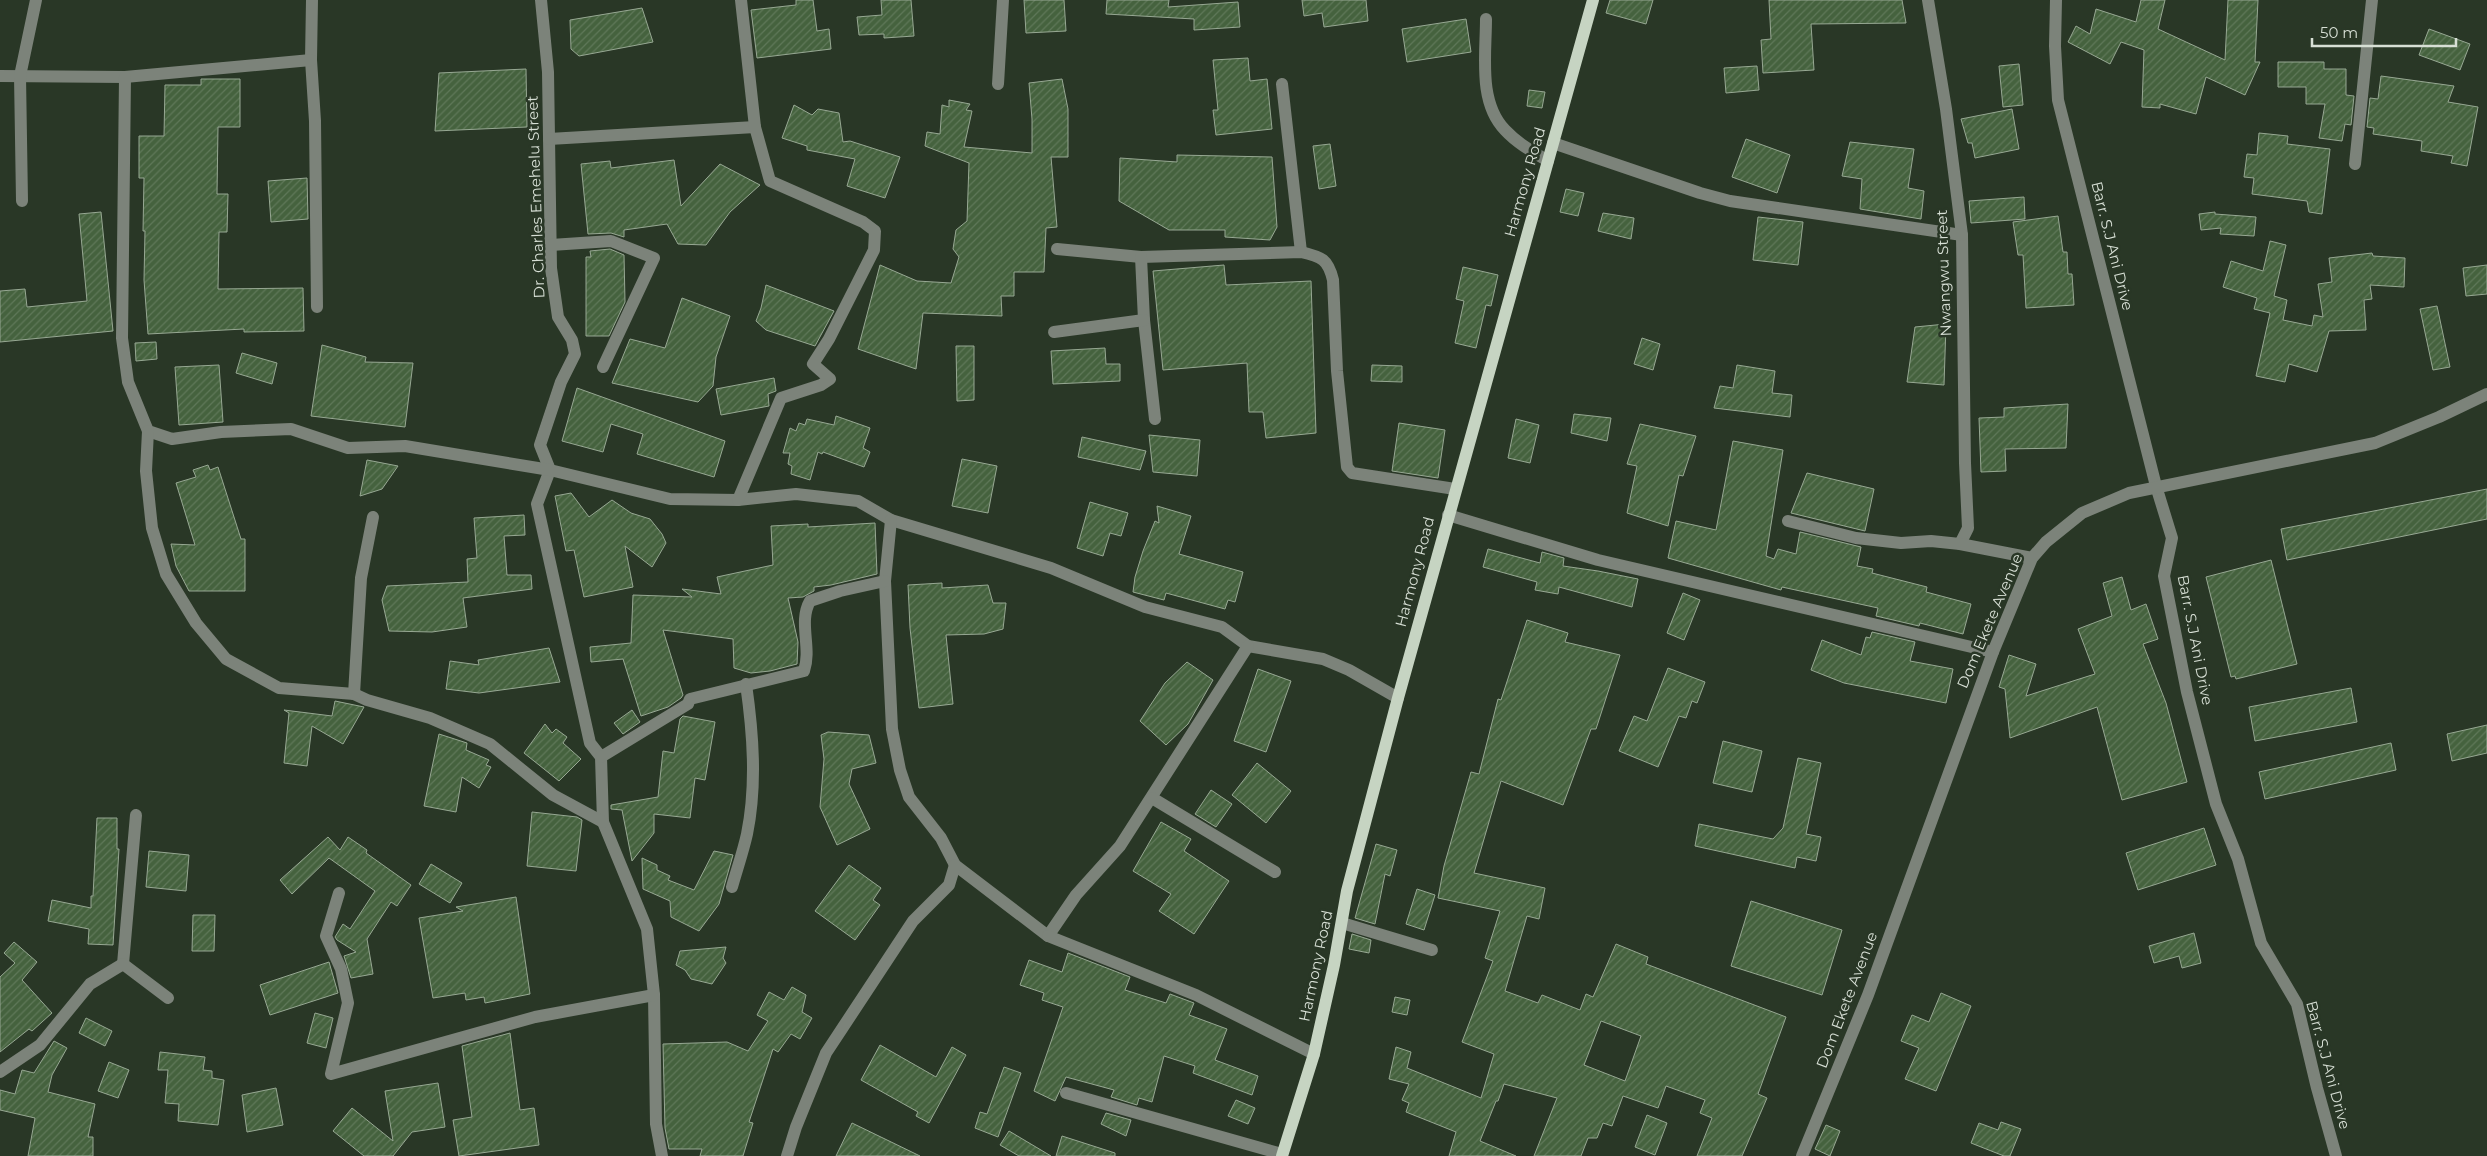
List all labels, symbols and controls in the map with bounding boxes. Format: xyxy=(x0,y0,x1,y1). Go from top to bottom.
scale bar xyxy=(2312,15,2456,47)
text: 50 m xyxy=(2320,23,2358,42)
street label: Dr. Charles Emehelu Street xyxy=(522,95,549,299)
street label: Harmony Road xyxy=(1500,125,1549,239)
street label: Barr. S.J Ani Drive xyxy=(2087,179,2138,312)
street label: Nwangwu Street xyxy=(1932,209,1955,337)
street label: Harmony Road xyxy=(1391,515,1438,629)
street label: Dom Ekete Avenue xyxy=(1953,550,2027,691)
street label: Barr. S.J Ani Drive xyxy=(2174,573,2217,707)
street label: Harmony Road xyxy=(1294,908,1337,1023)
street label: Dom Ekete Avenue xyxy=(1812,929,1881,1071)
street label: Barr. S.J Ani Drive xyxy=(2302,999,2355,1131)

